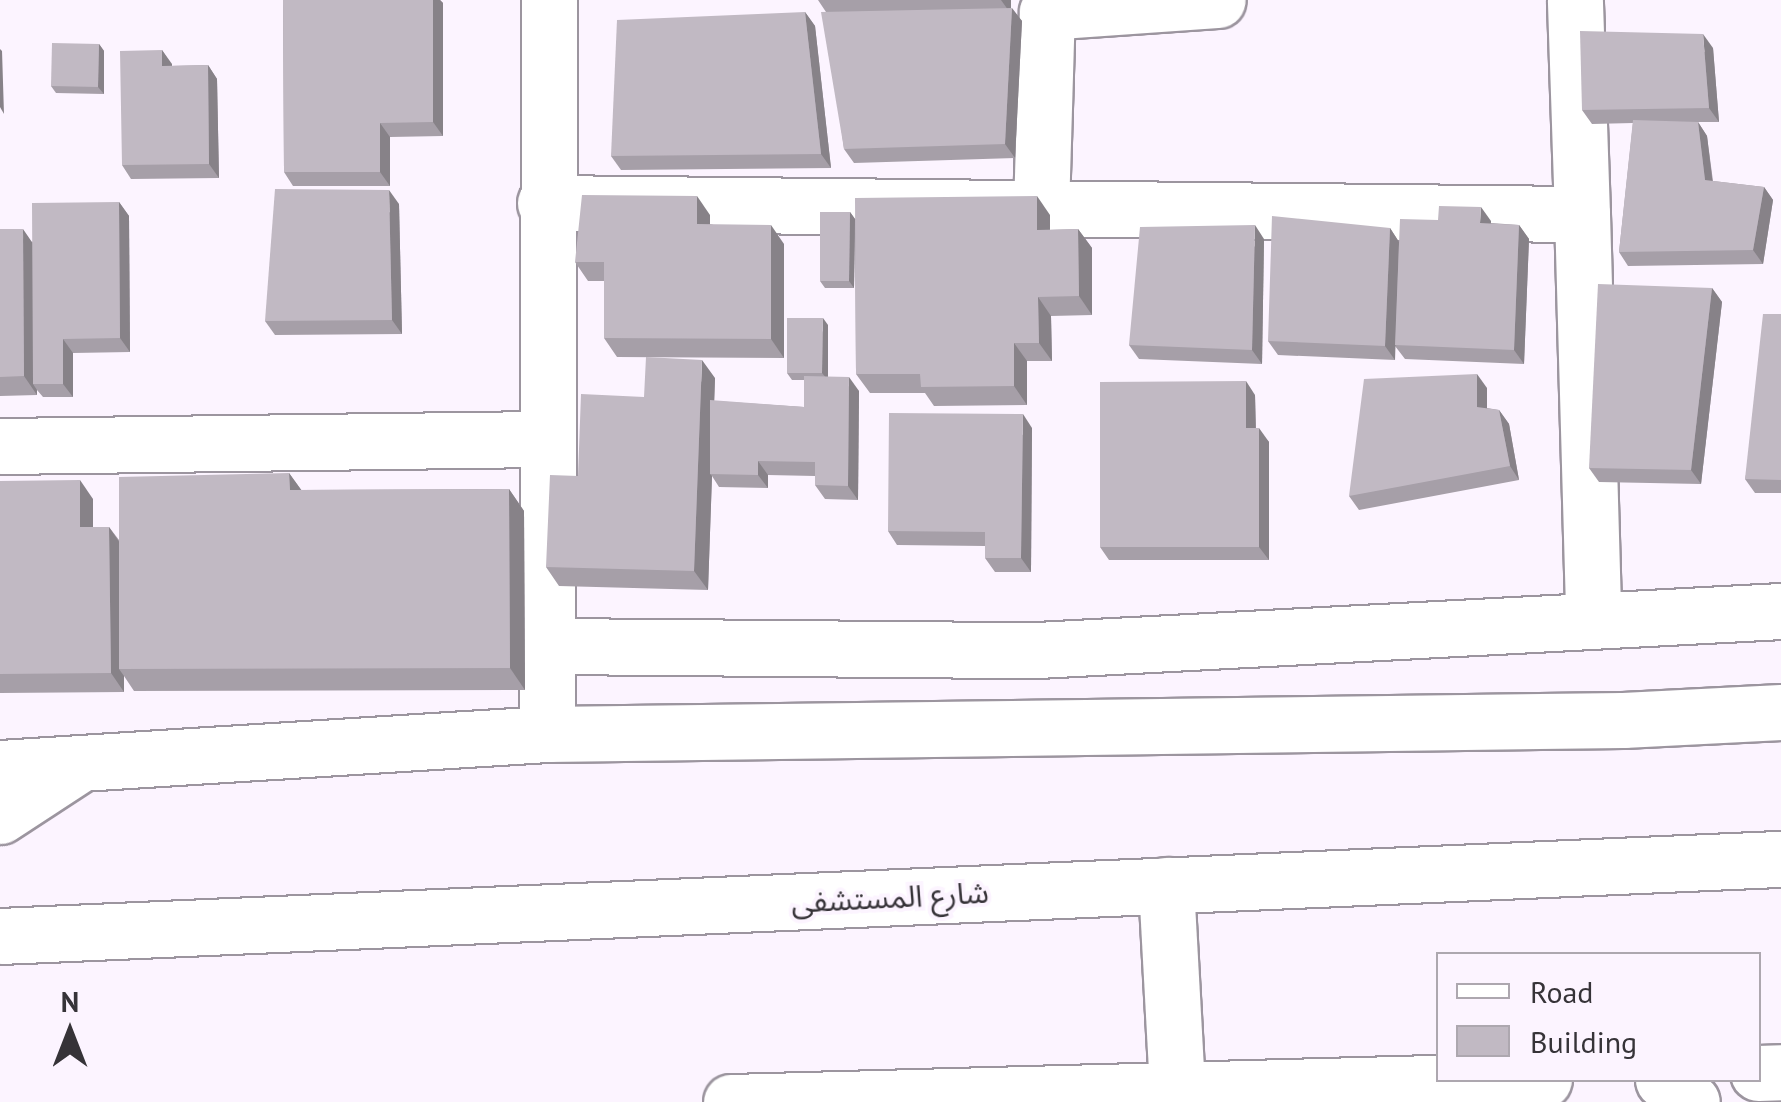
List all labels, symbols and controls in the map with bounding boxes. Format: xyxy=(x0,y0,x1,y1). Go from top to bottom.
street label: شارع المستشفى xyxy=(790,874,990,920)
legend xyxy=(1436,952,1761,1082)
text: Road xyxy=(1530,972,1594,1011)
north arrow xyxy=(20,982,120,1082)
text: N xyxy=(61,983,79,1020)
text: Building xyxy=(1530,1022,1637,1061)

